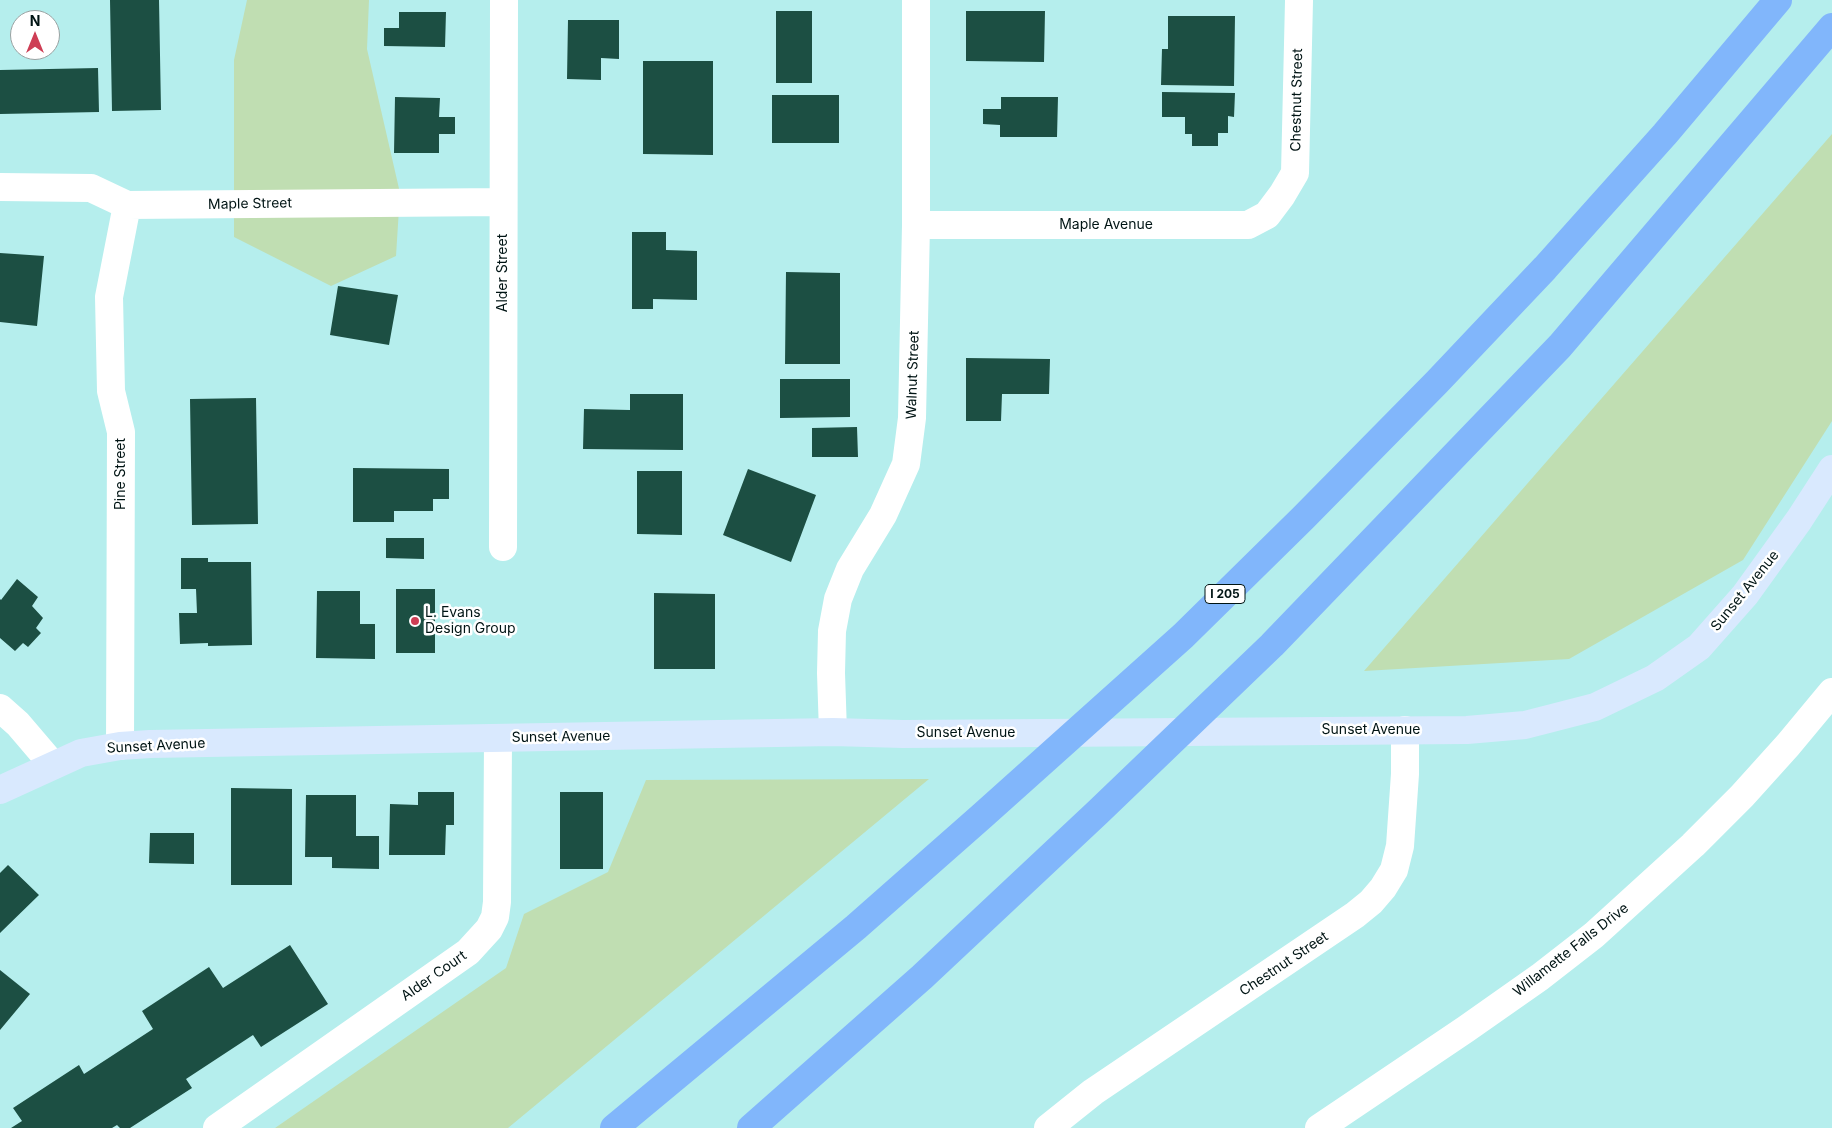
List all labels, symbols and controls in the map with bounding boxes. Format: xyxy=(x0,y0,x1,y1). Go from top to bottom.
north arrow xyxy=(10,10,60,60)
text: N xyxy=(30,12,40,29)
street label: Chestnut Street xyxy=(1288,48,1306,152)
street label: Maple Street xyxy=(208,195,292,213)
street label: Maple Avenue xyxy=(1059,217,1153,233)
street label: Alder Street xyxy=(495,234,511,312)
street label: Walnut Street xyxy=(903,330,923,420)
street label: Pine Street xyxy=(113,438,129,510)
street label: Sunset Avenue xyxy=(1707,547,1783,635)
road number: I 205 xyxy=(1205,584,1245,604)
place label: L. Evans Design Group xyxy=(425,605,516,638)
marker: L. Evans Design Group xyxy=(409,615,421,627)
street label: Sunset Avenue xyxy=(1322,722,1420,738)
street label: Sunset Avenue xyxy=(917,725,1015,741)
street label: Sunset Avenue xyxy=(511,728,611,746)
street label: Sunset Avenue xyxy=(106,735,206,757)
street label: Willamette Falls Drive xyxy=(1510,900,1632,1000)
street label: Chestnut Street xyxy=(1237,928,1331,1000)
street label: Alder Court xyxy=(398,947,470,1005)

